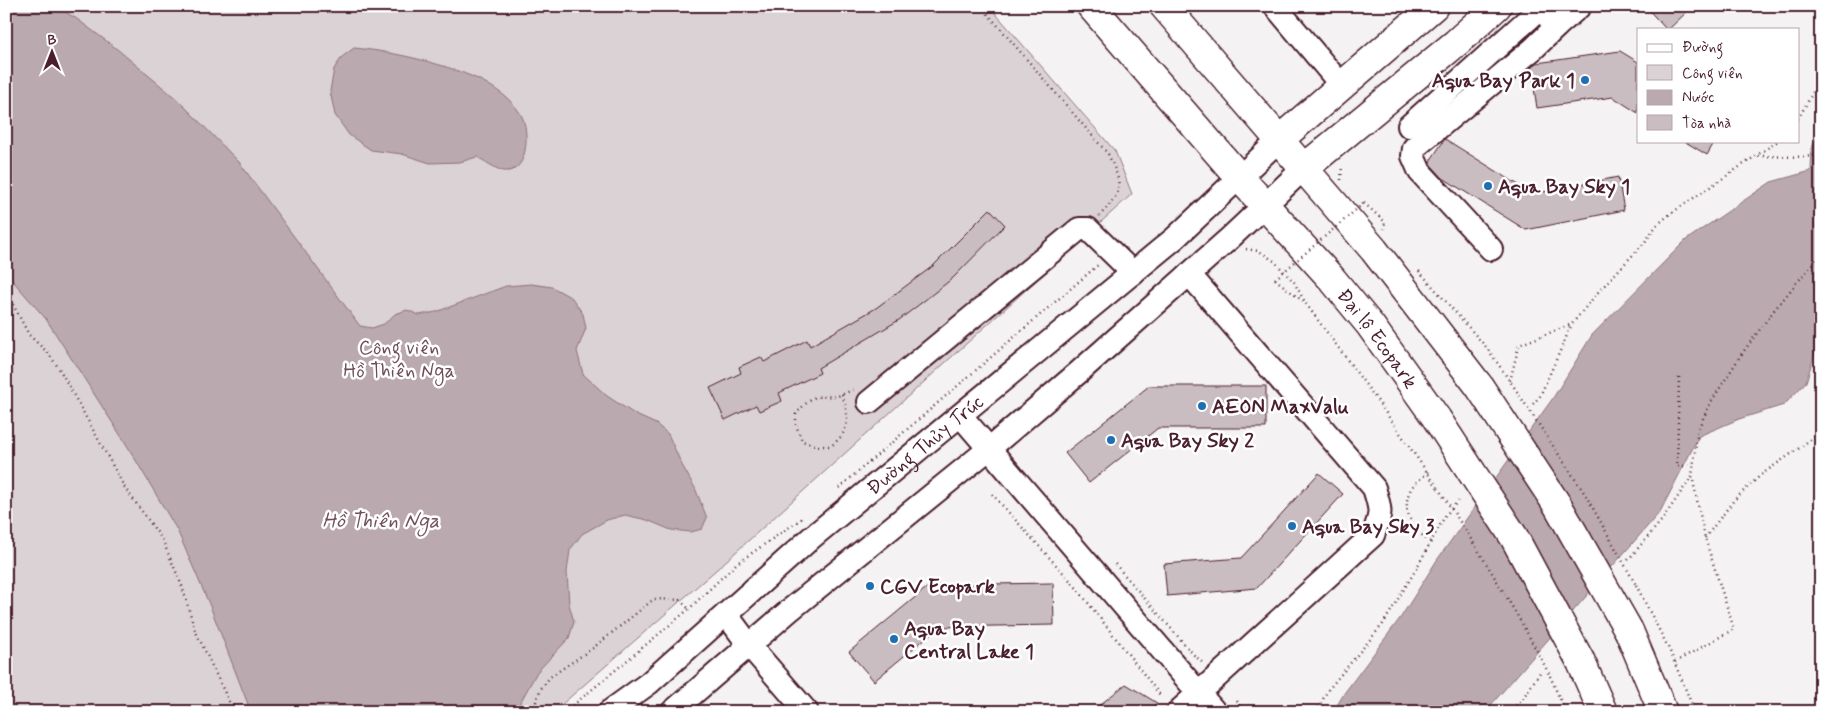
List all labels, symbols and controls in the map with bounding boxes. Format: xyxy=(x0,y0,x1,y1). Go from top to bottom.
north arrow xyxy=(28,28,78,78)
legend xyxy=(1637,28,1800,142)
text: B xyxy=(48,31,57,49)
text: Đường xyxy=(1682,38,1723,59)
text: Công viên xyxy=(1682,64,1742,85)
place label: Aqua Bay Park 1 xyxy=(1432,68,1575,95)
marker: Aqua Bay Park 1 xyxy=(1579,74,1591,86)
text: Nước xyxy=(1682,88,1714,108)
text: Tòa nhà xyxy=(1682,114,1731,134)
place label: Aqua Bay Sky 1 xyxy=(1498,174,1630,201)
marker: Aqua Bay Sky 1 xyxy=(1482,180,1494,192)
street label: Đại lộ Ecopark xyxy=(1330,283,1423,395)
park label: Công viên Hồ Thiên Nga xyxy=(343,335,455,386)
street label: Đường Thủy Trúc xyxy=(861,389,990,502)
place label: AEON MaxValu xyxy=(1212,394,1349,421)
marker: AEON MaxValu xyxy=(1196,400,1208,412)
place label: Aqua Bay Sky 2 xyxy=(1121,428,1254,455)
marker: Aqua Bay Sky 2 xyxy=(1105,434,1117,446)
water label: Hồ Thiên Nga xyxy=(322,507,440,537)
place label: Aqua Bay Sky 3 xyxy=(1302,514,1435,541)
marker: Aqua Bay Sky 3 xyxy=(1286,520,1298,532)
place label: CGV Ecopark xyxy=(880,574,995,601)
marker: CGV Ecopark xyxy=(864,580,876,592)
place label: Aqua Bay Central Lake 1 xyxy=(904,616,1034,666)
marker: Aqua Bay Central Lake 1 xyxy=(888,633,900,645)

